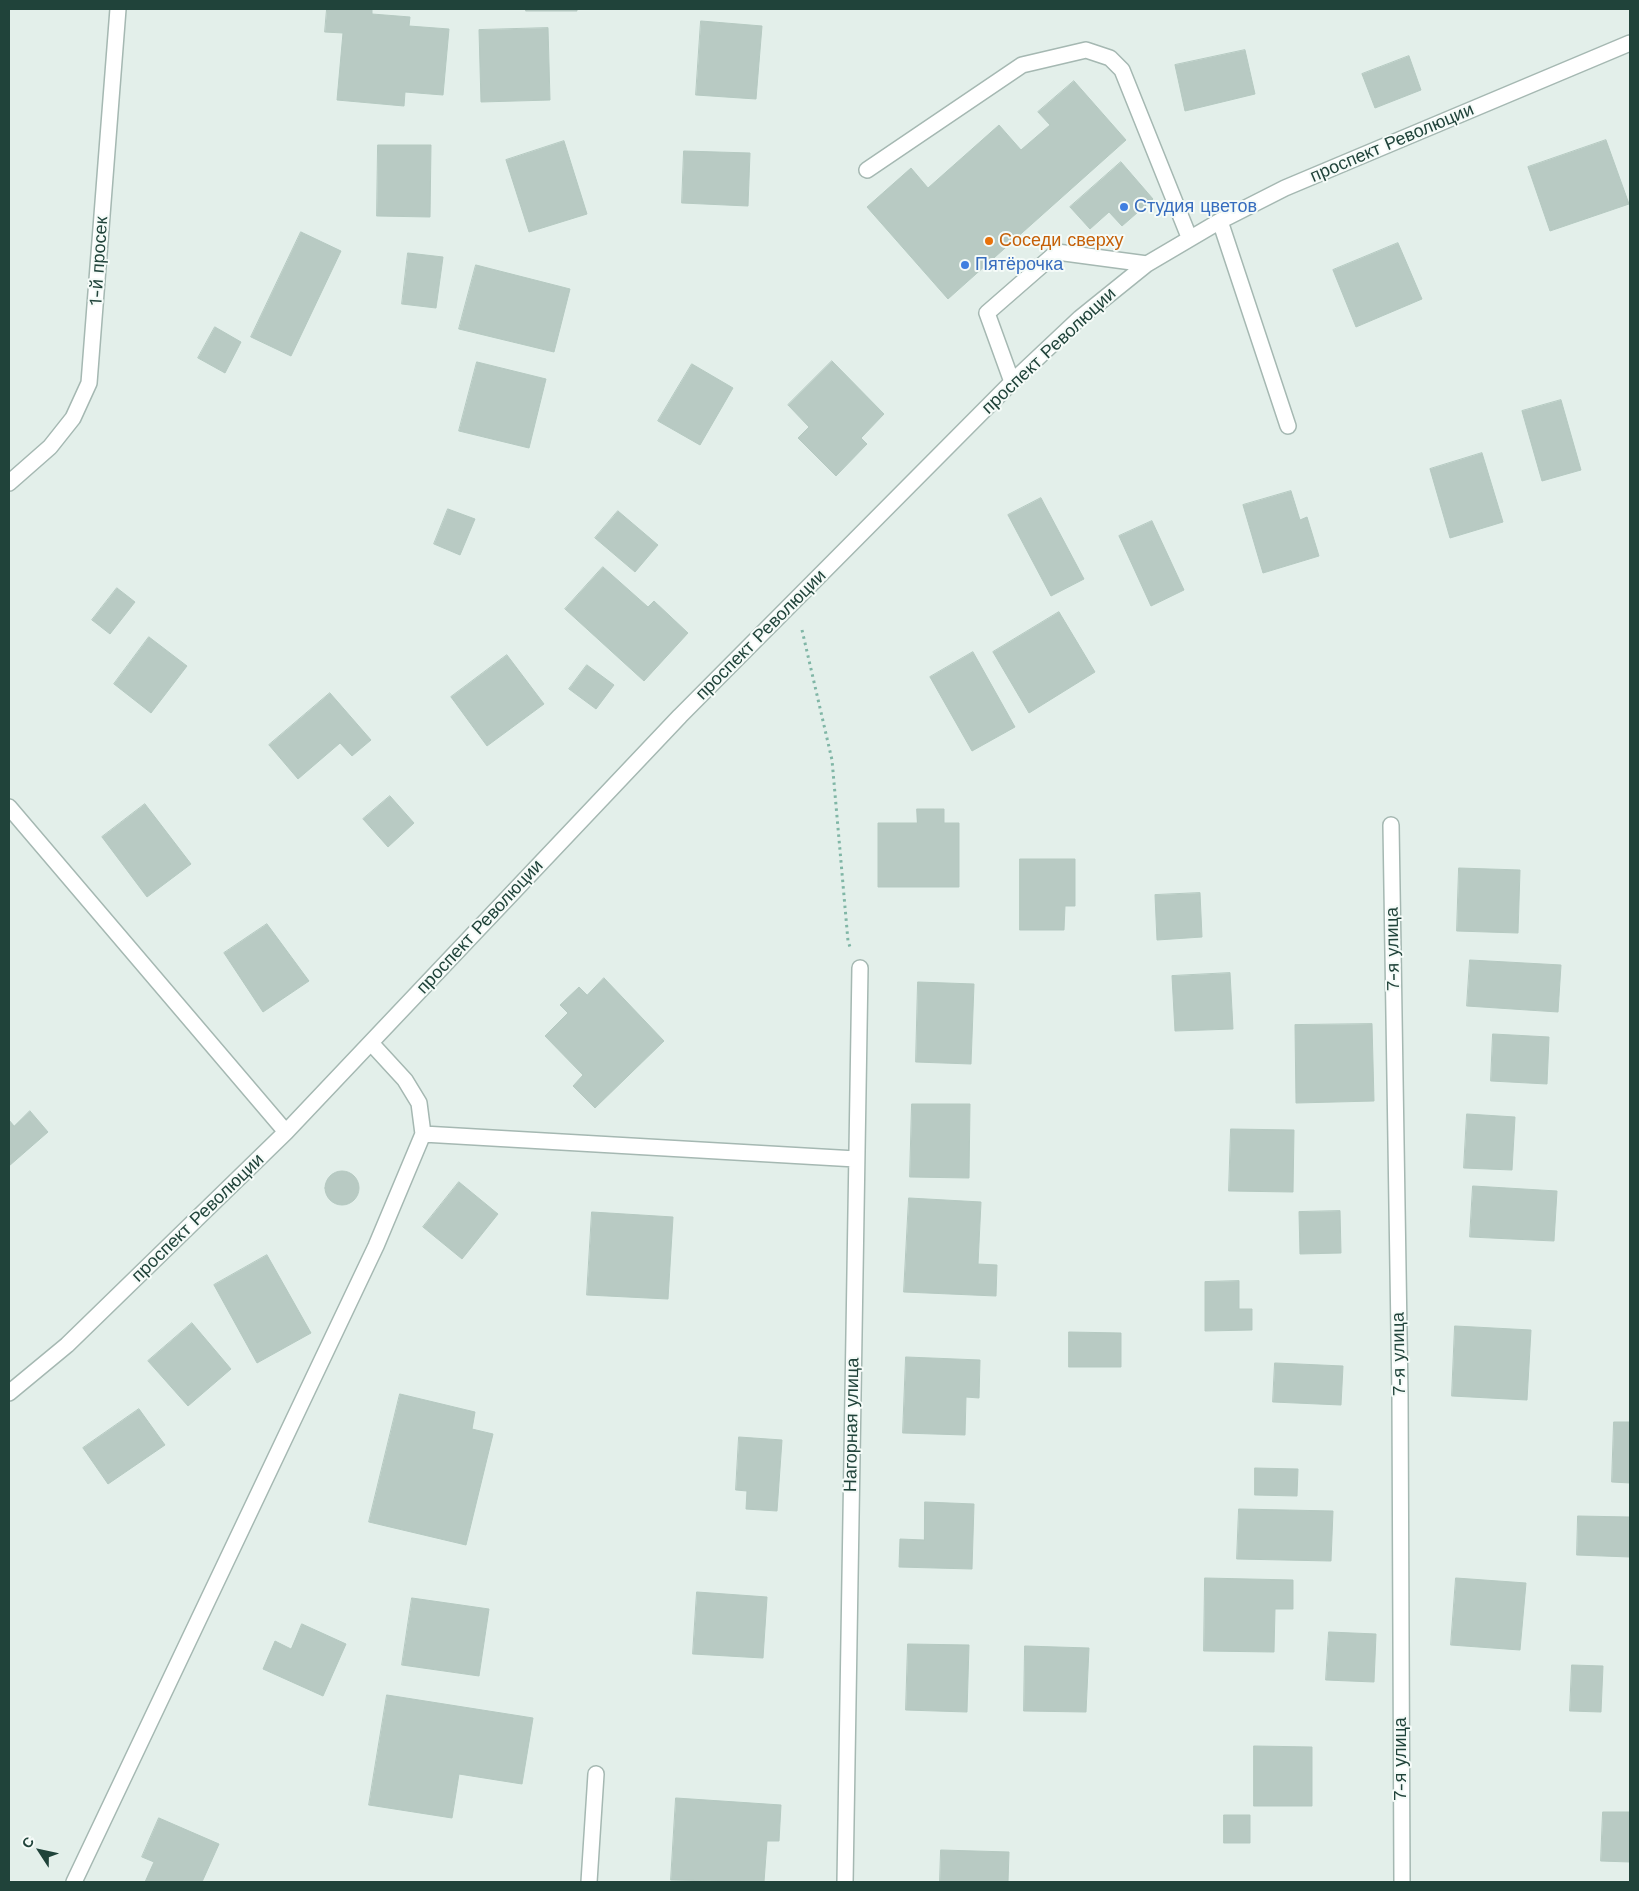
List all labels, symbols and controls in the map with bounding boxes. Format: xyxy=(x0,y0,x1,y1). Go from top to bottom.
street label: проспект Революции xyxy=(1307,99,1477,187)
place label: Студия цветов xyxy=(1134,196,1257,218)
marker: Студия цветов xyxy=(1118,201,1130,213)
street label: 1-й просек xyxy=(85,216,113,306)
place label: Соседи сверху xyxy=(999,230,1124,252)
marker: Соседи сверху xyxy=(983,235,995,247)
place label: Пятёрочка xyxy=(975,254,1063,276)
marker: Пятёрочка xyxy=(959,259,971,271)
street label: проспект Революции xyxy=(977,283,1121,419)
street label: проспект Революции xyxy=(691,565,831,705)
street label: проспект Революции xyxy=(412,855,548,999)
street label: 7-я улица xyxy=(1381,907,1405,991)
street label: проспект Революции xyxy=(127,1149,269,1287)
street label: 7-я улица xyxy=(1387,1312,1411,1396)
street label: Нагорная улица xyxy=(840,1358,864,1492)
street label: 7-я улица xyxy=(1390,1717,1412,1801)
north arrow xyxy=(15,1826,65,1876)
text: С xyxy=(18,1834,37,1851)

